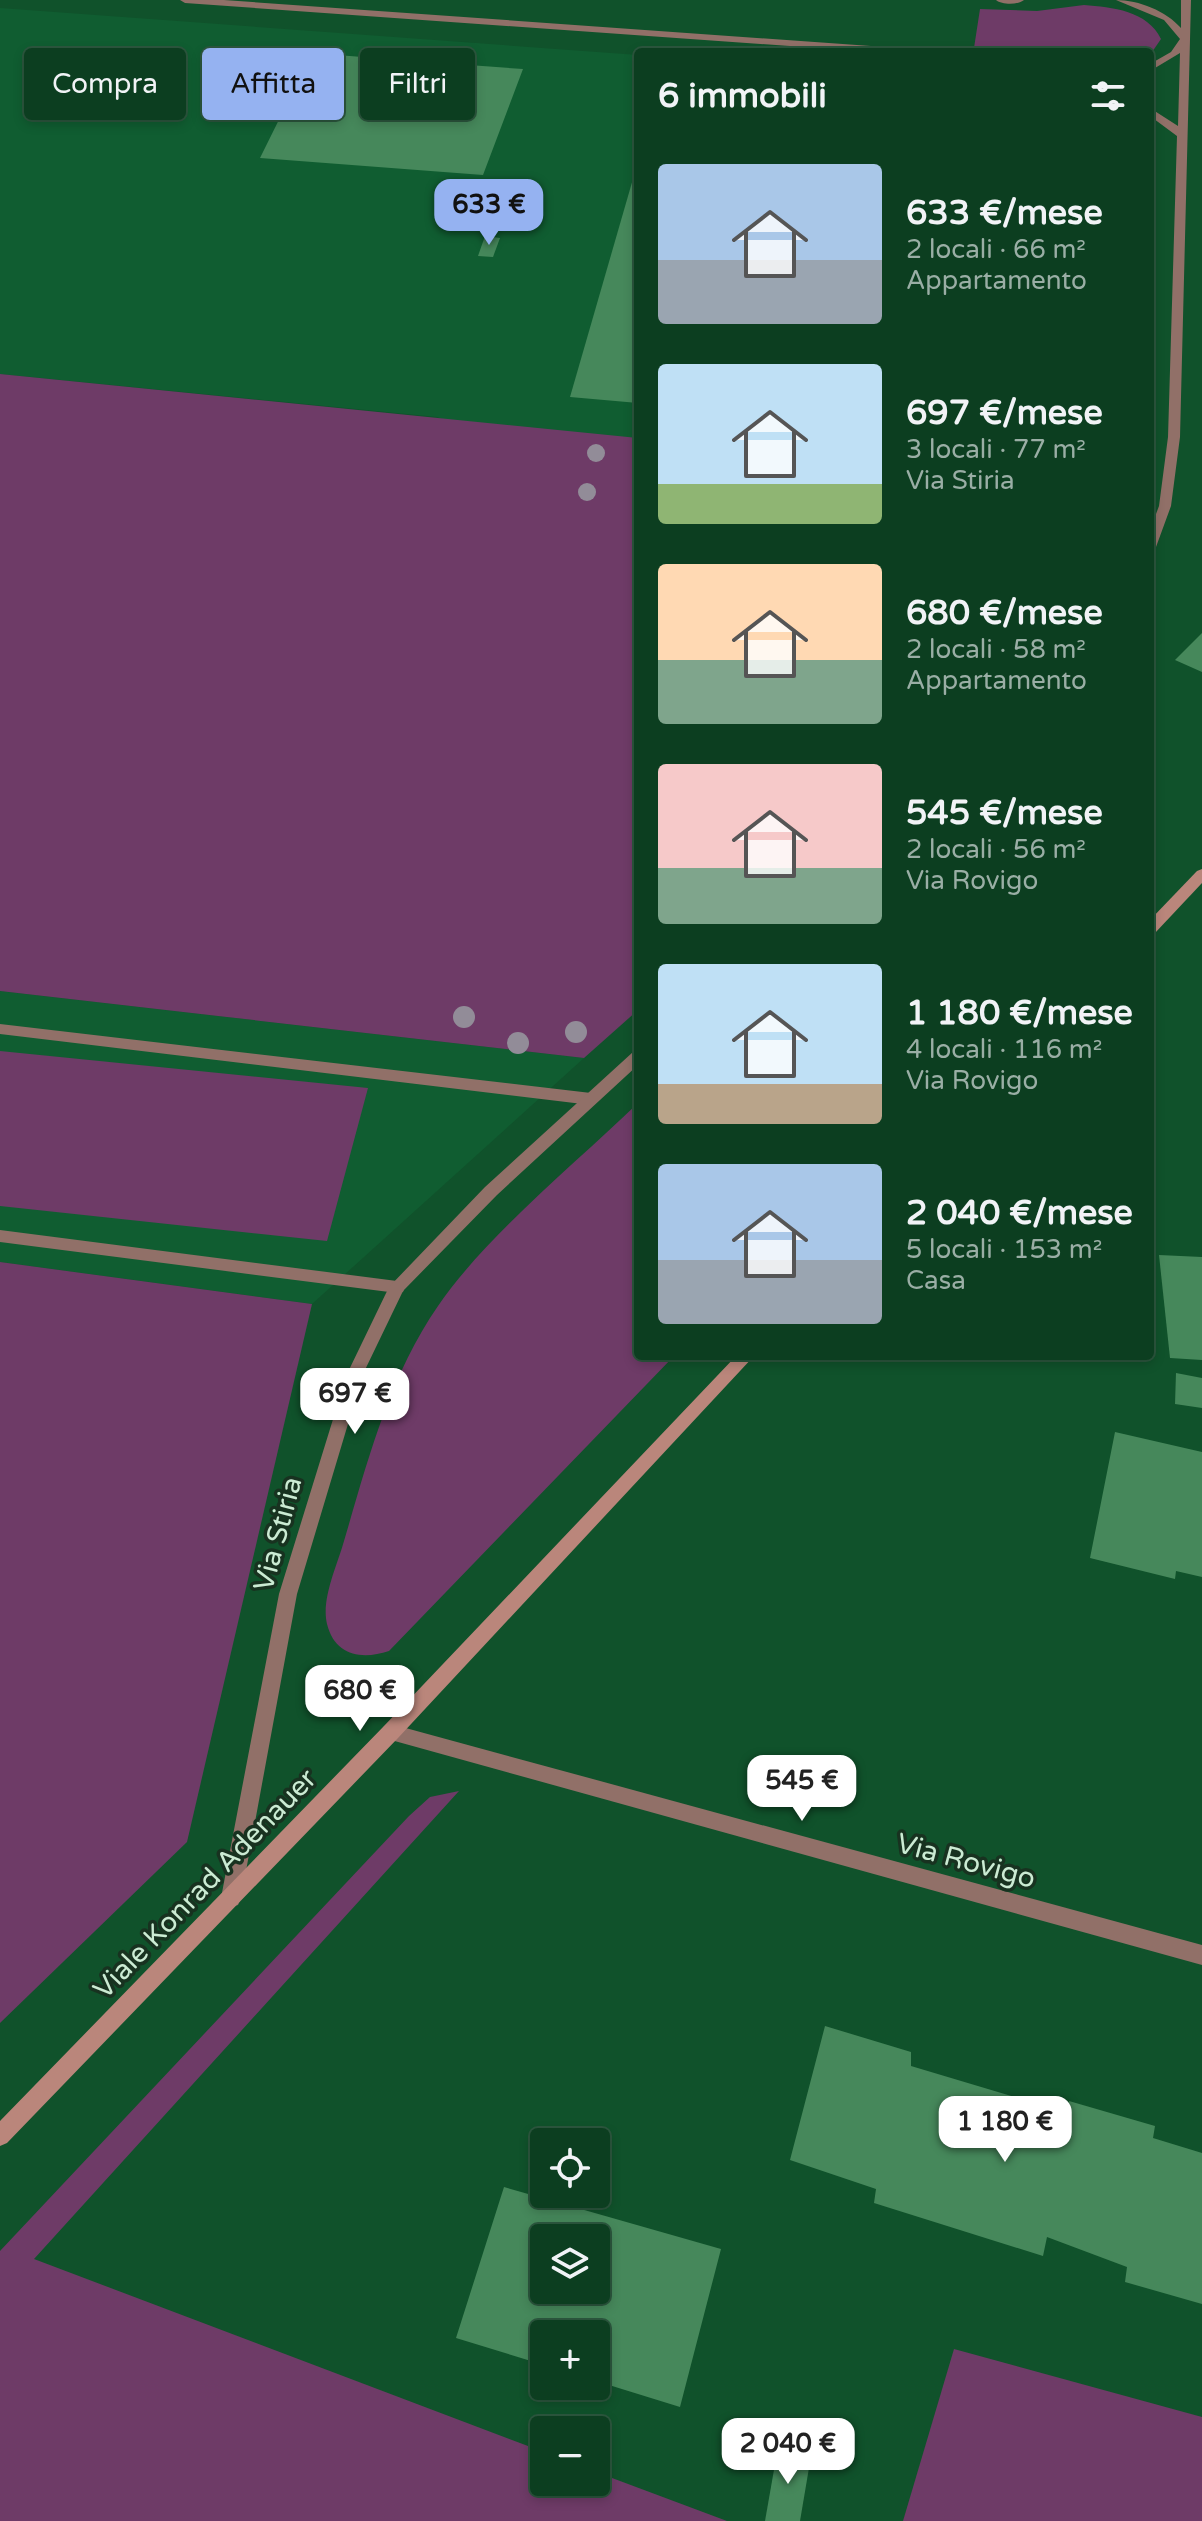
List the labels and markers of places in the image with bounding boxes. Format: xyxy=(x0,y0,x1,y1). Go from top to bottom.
pin: 633 € xyxy=(433,179,545,247)
pin: 697 € xyxy=(299,1368,411,1436)
pin: 680 € xyxy=(304,1665,416,1733)
pin: 545 € xyxy=(746,1755,858,1823)
pin: 1 180 € xyxy=(931,2096,1079,2164)
pin: 2 040 € xyxy=(714,2418,862,2486)

